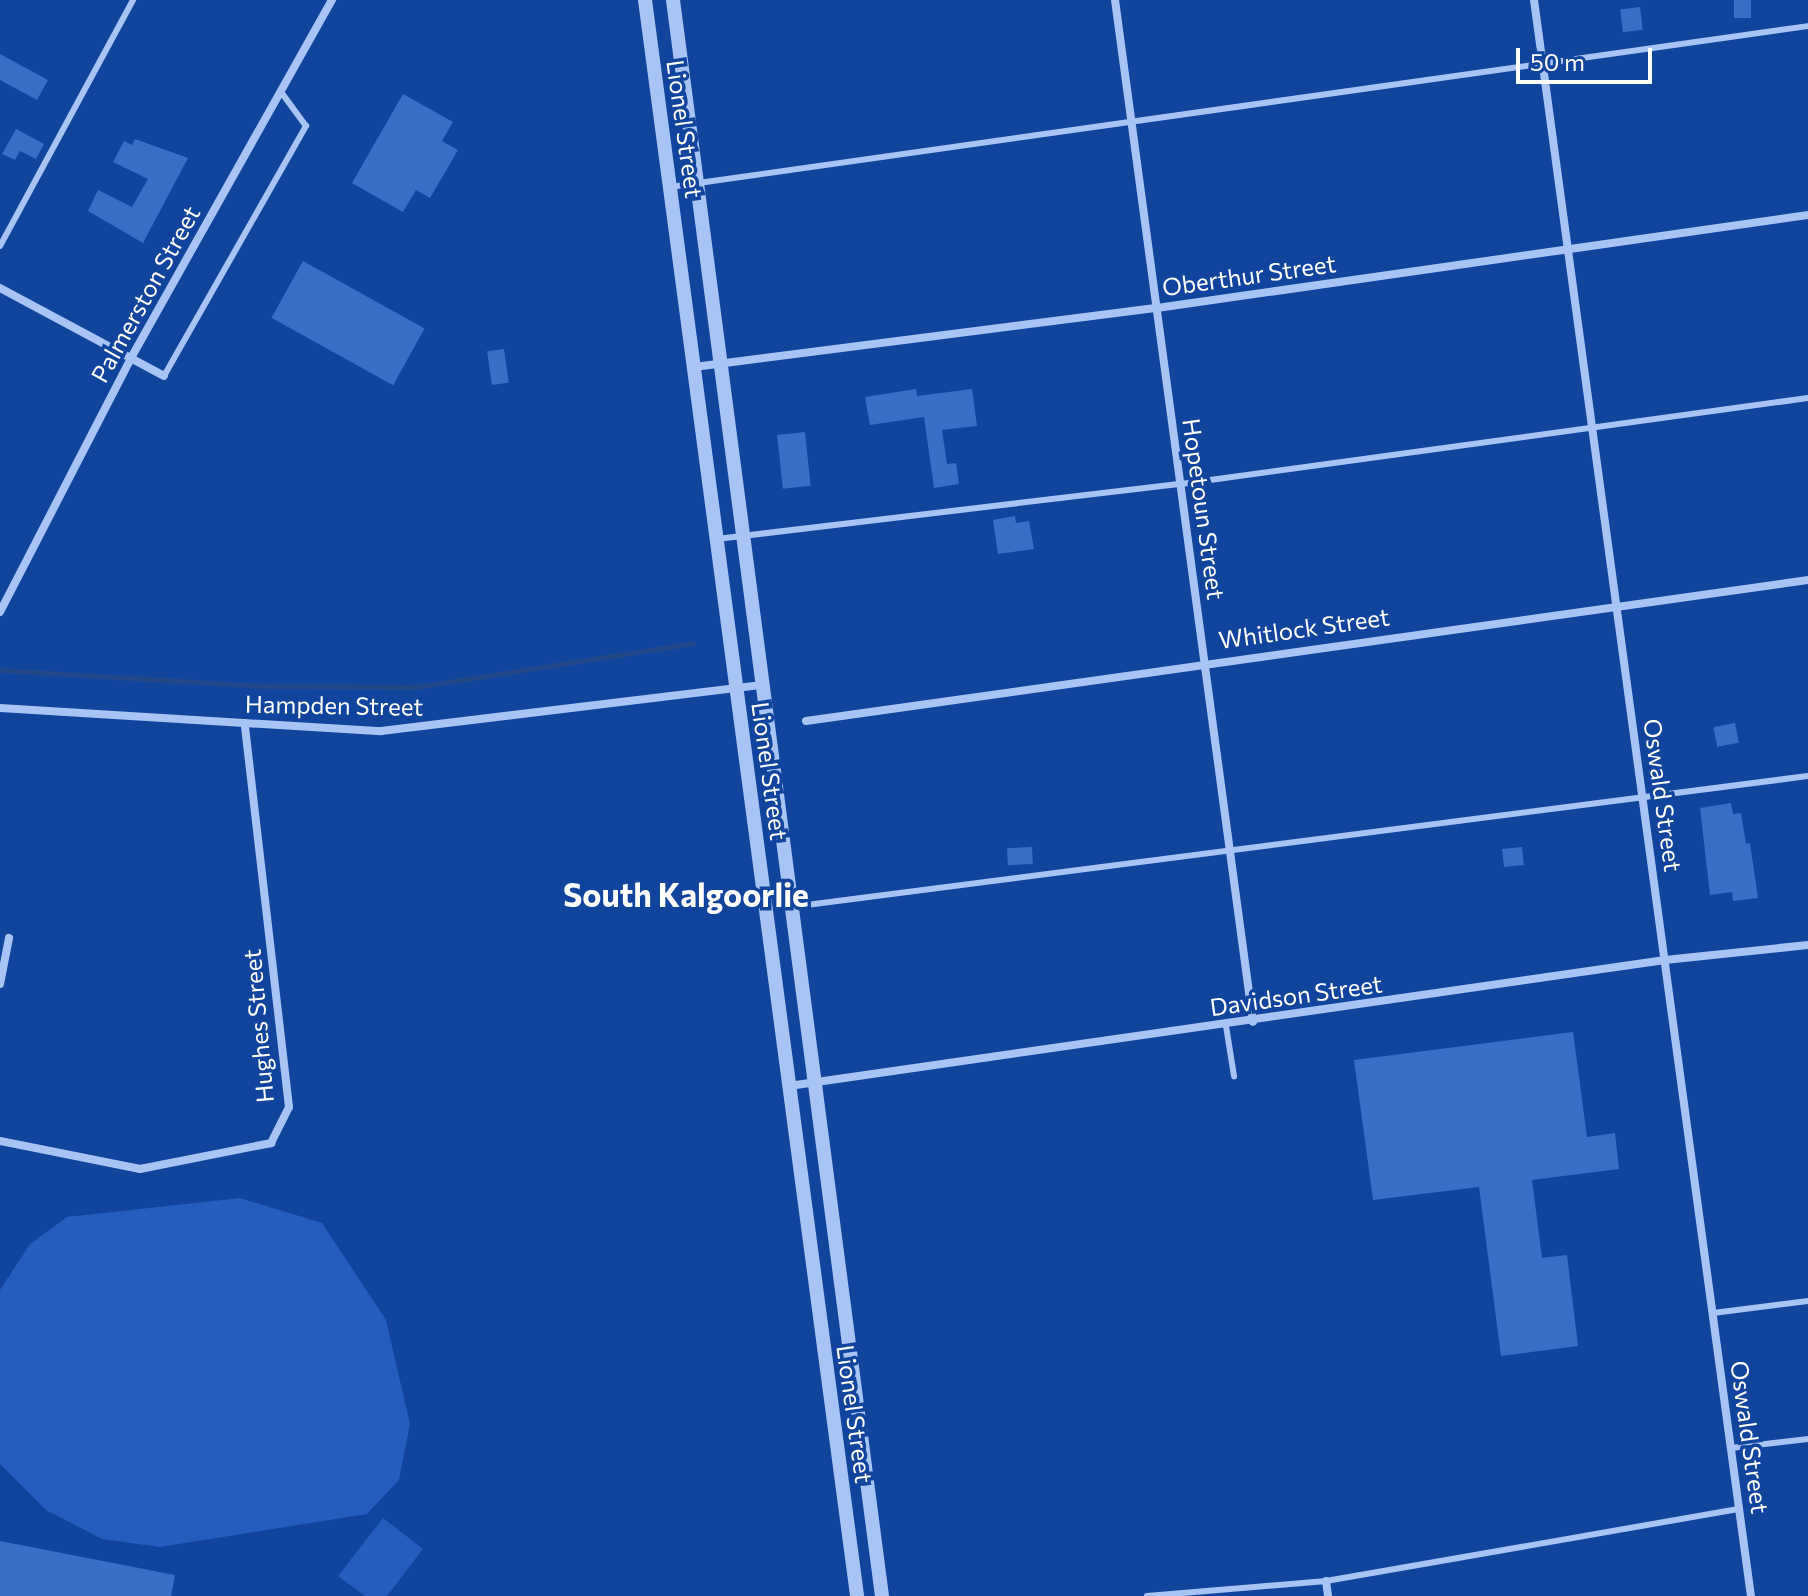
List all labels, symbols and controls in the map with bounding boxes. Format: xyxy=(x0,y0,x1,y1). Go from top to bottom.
scale bar xyxy=(1520,32,1656,82)
text: 50 m xyxy=(1530,47,1585,76)
street label: Lionel Street xyxy=(661,58,709,200)
street label: Palmerston Street xyxy=(85,201,205,387)
street label: Oberthur Street xyxy=(1160,249,1338,301)
street label: Hopetoun Street xyxy=(1177,417,1231,601)
street label: Whitlock Street xyxy=(1217,602,1391,654)
street label: Hampden Street xyxy=(245,689,423,721)
street label: Lionel Street xyxy=(746,700,794,842)
street label: Oswald Street xyxy=(1638,717,1688,873)
district label: South Kalgoorlie xyxy=(563,875,809,913)
street label: Hughes Street xyxy=(237,948,279,1104)
street label: Davidson Street xyxy=(1208,969,1384,1021)
street label: Lionel Street xyxy=(831,1343,879,1485)
street label: Oswald Street xyxy=(1725,1359,1775,1515)

